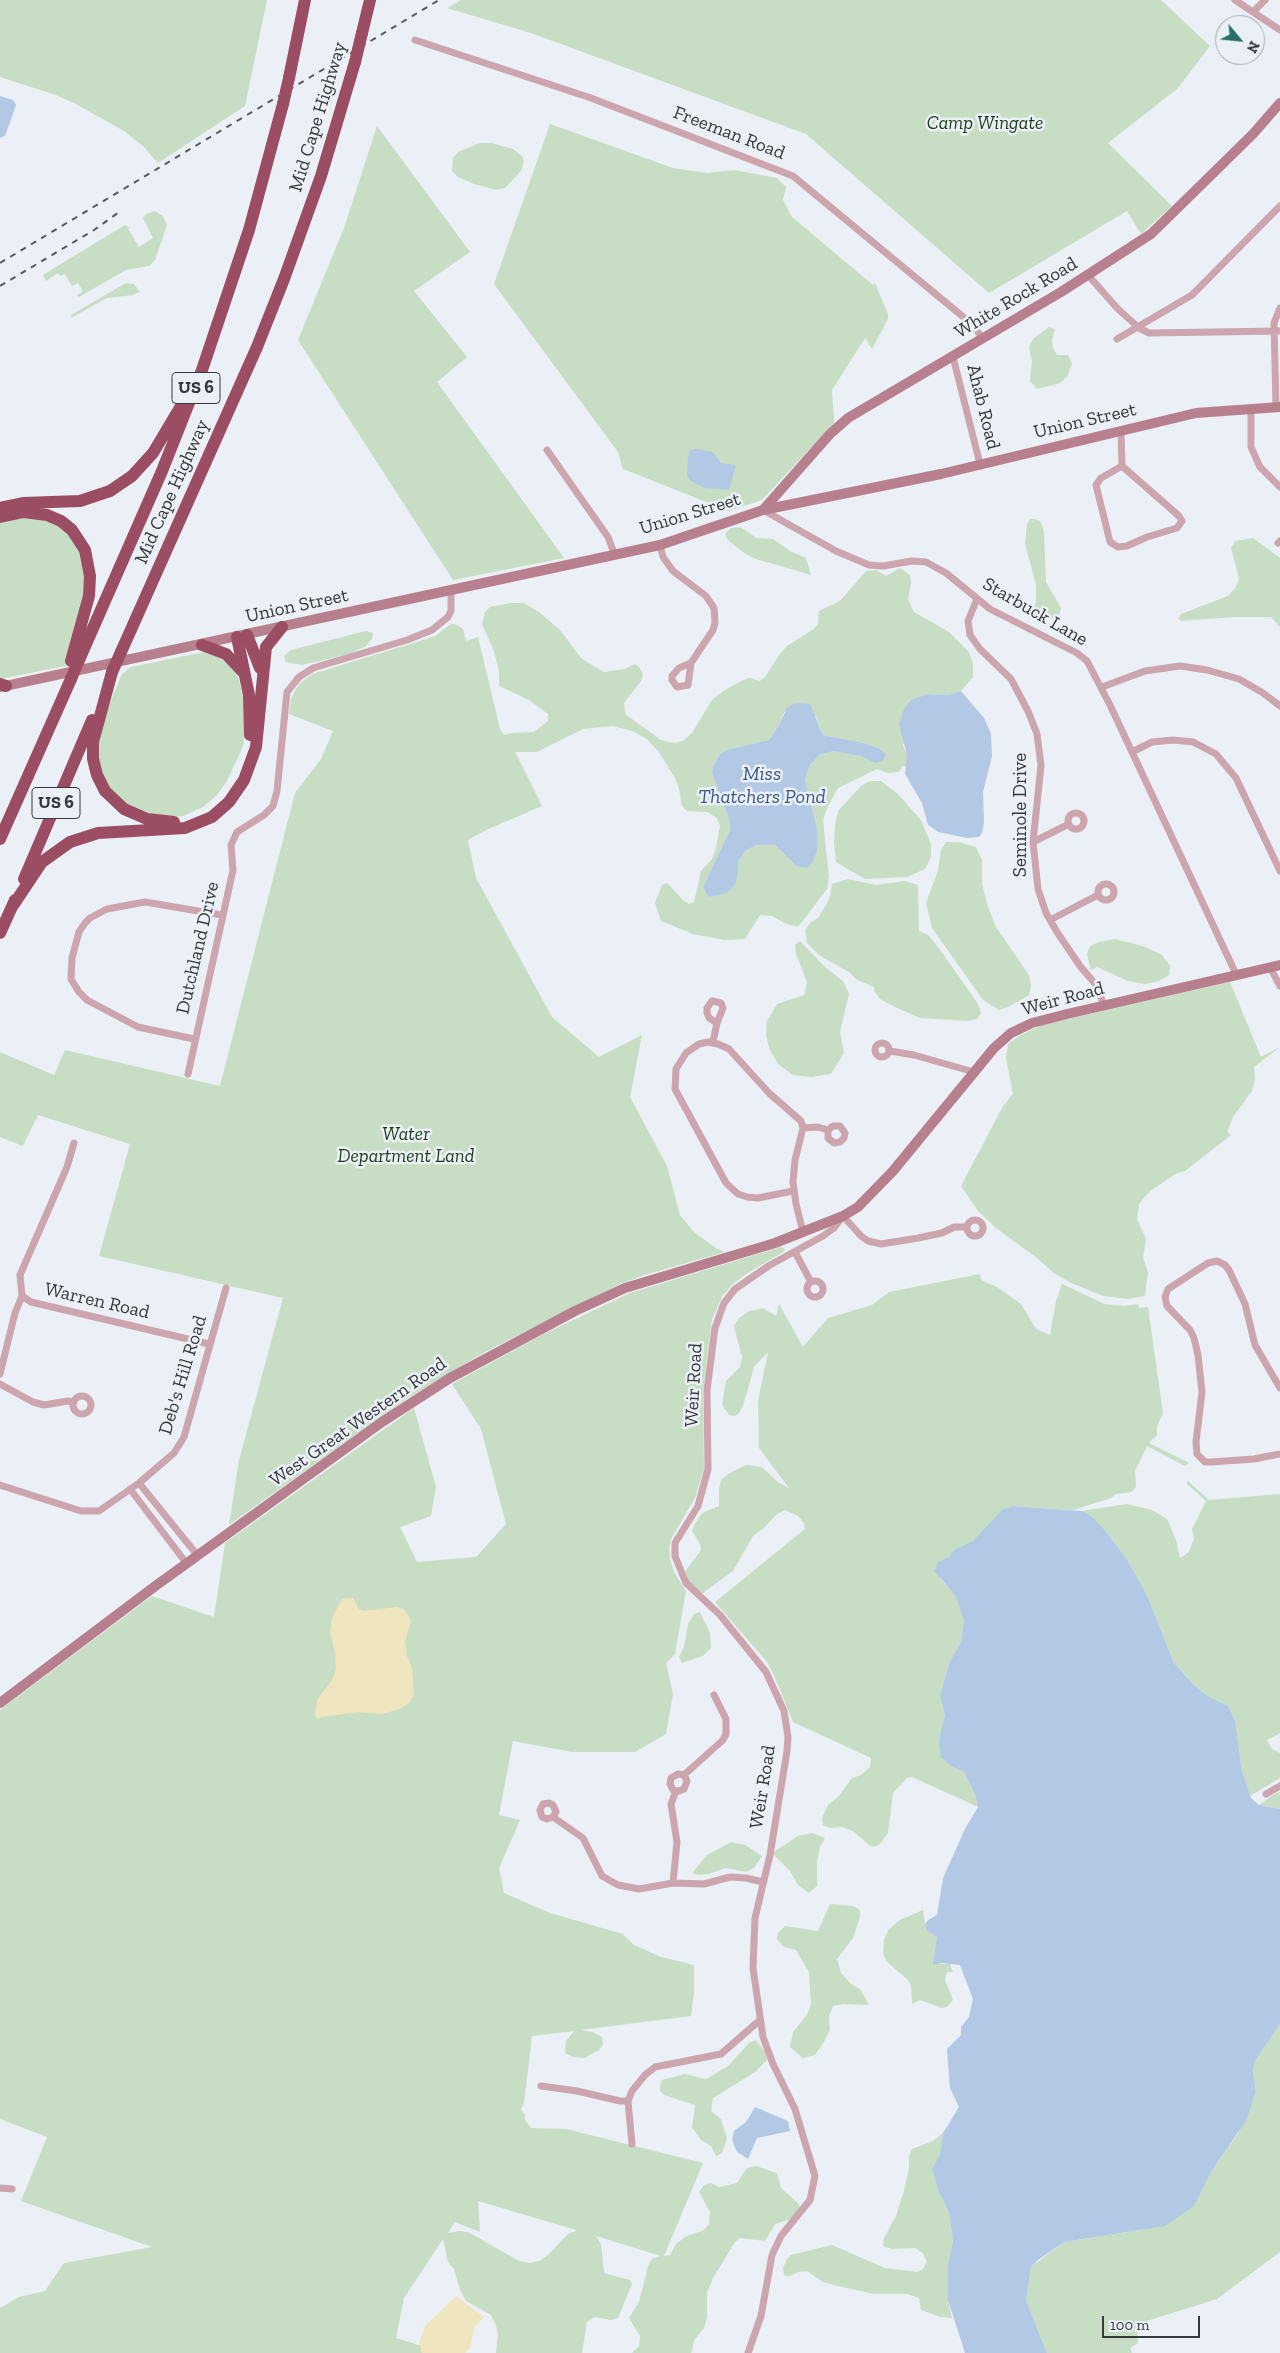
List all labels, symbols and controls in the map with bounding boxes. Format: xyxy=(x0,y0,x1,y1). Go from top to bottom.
north arrow xyxy=(1215,15,1265,65)
text: N xyxy=(1243,38,1263,55)
street label: Mid Cape Highway xyxy=(284,39,352,195)
street label: Freeman Road xyxy=(670,101,788,165)
park label: Camp Wingate xyxy=(927,113,1043,135)
street label: White Rock Road xyxy=(951,252,1081,344)
street label: Ahab Road xyxy=(961,362,1005,452)
road number: US 6 xyxy=(172,372,220,403)
street label: Union Street xyxy=(1032,398,1138,444)
street label: Mid Cape Highway xyxy=(130,416,214,568)
street label: Union Street xyxy=(637,488,743,540)
street label: Starbuck Lane xyxy=(978,573,1092,651)
street label: Union Street xyxy=(244,584,350,628)
street label: Seminole Drive xyxy=(1010,753,1032,877)
water label: Miss Thatchers Pond xyxy=(698,762,826,809)
road number: US 6 xyxy=(32,788,80,818)
street label: Dutchland Drive xyxy=(172,880,224,1016)
street label: Weir Road xyxy=(1019,977,1107,1021)
park label: Water Department Land xyxy=(338,1124,474,1168)
street label: Warren Road xyxy=(42,1278,152,1324)
street label: Deb's Hill Road xyxy=(154,1313,212,1437)
street label: Weir Road xyxy=(680,1342,708,1428)
street label: West Great Western Road xyxy=(265,1352,451,1492)
street label: Weir Road xyxy=(745,1744,781,1830)
scale bar xyxy=(1105,2306,1202,2338)
text: 100 m xyxy=(1110,2316,1149,2334)

